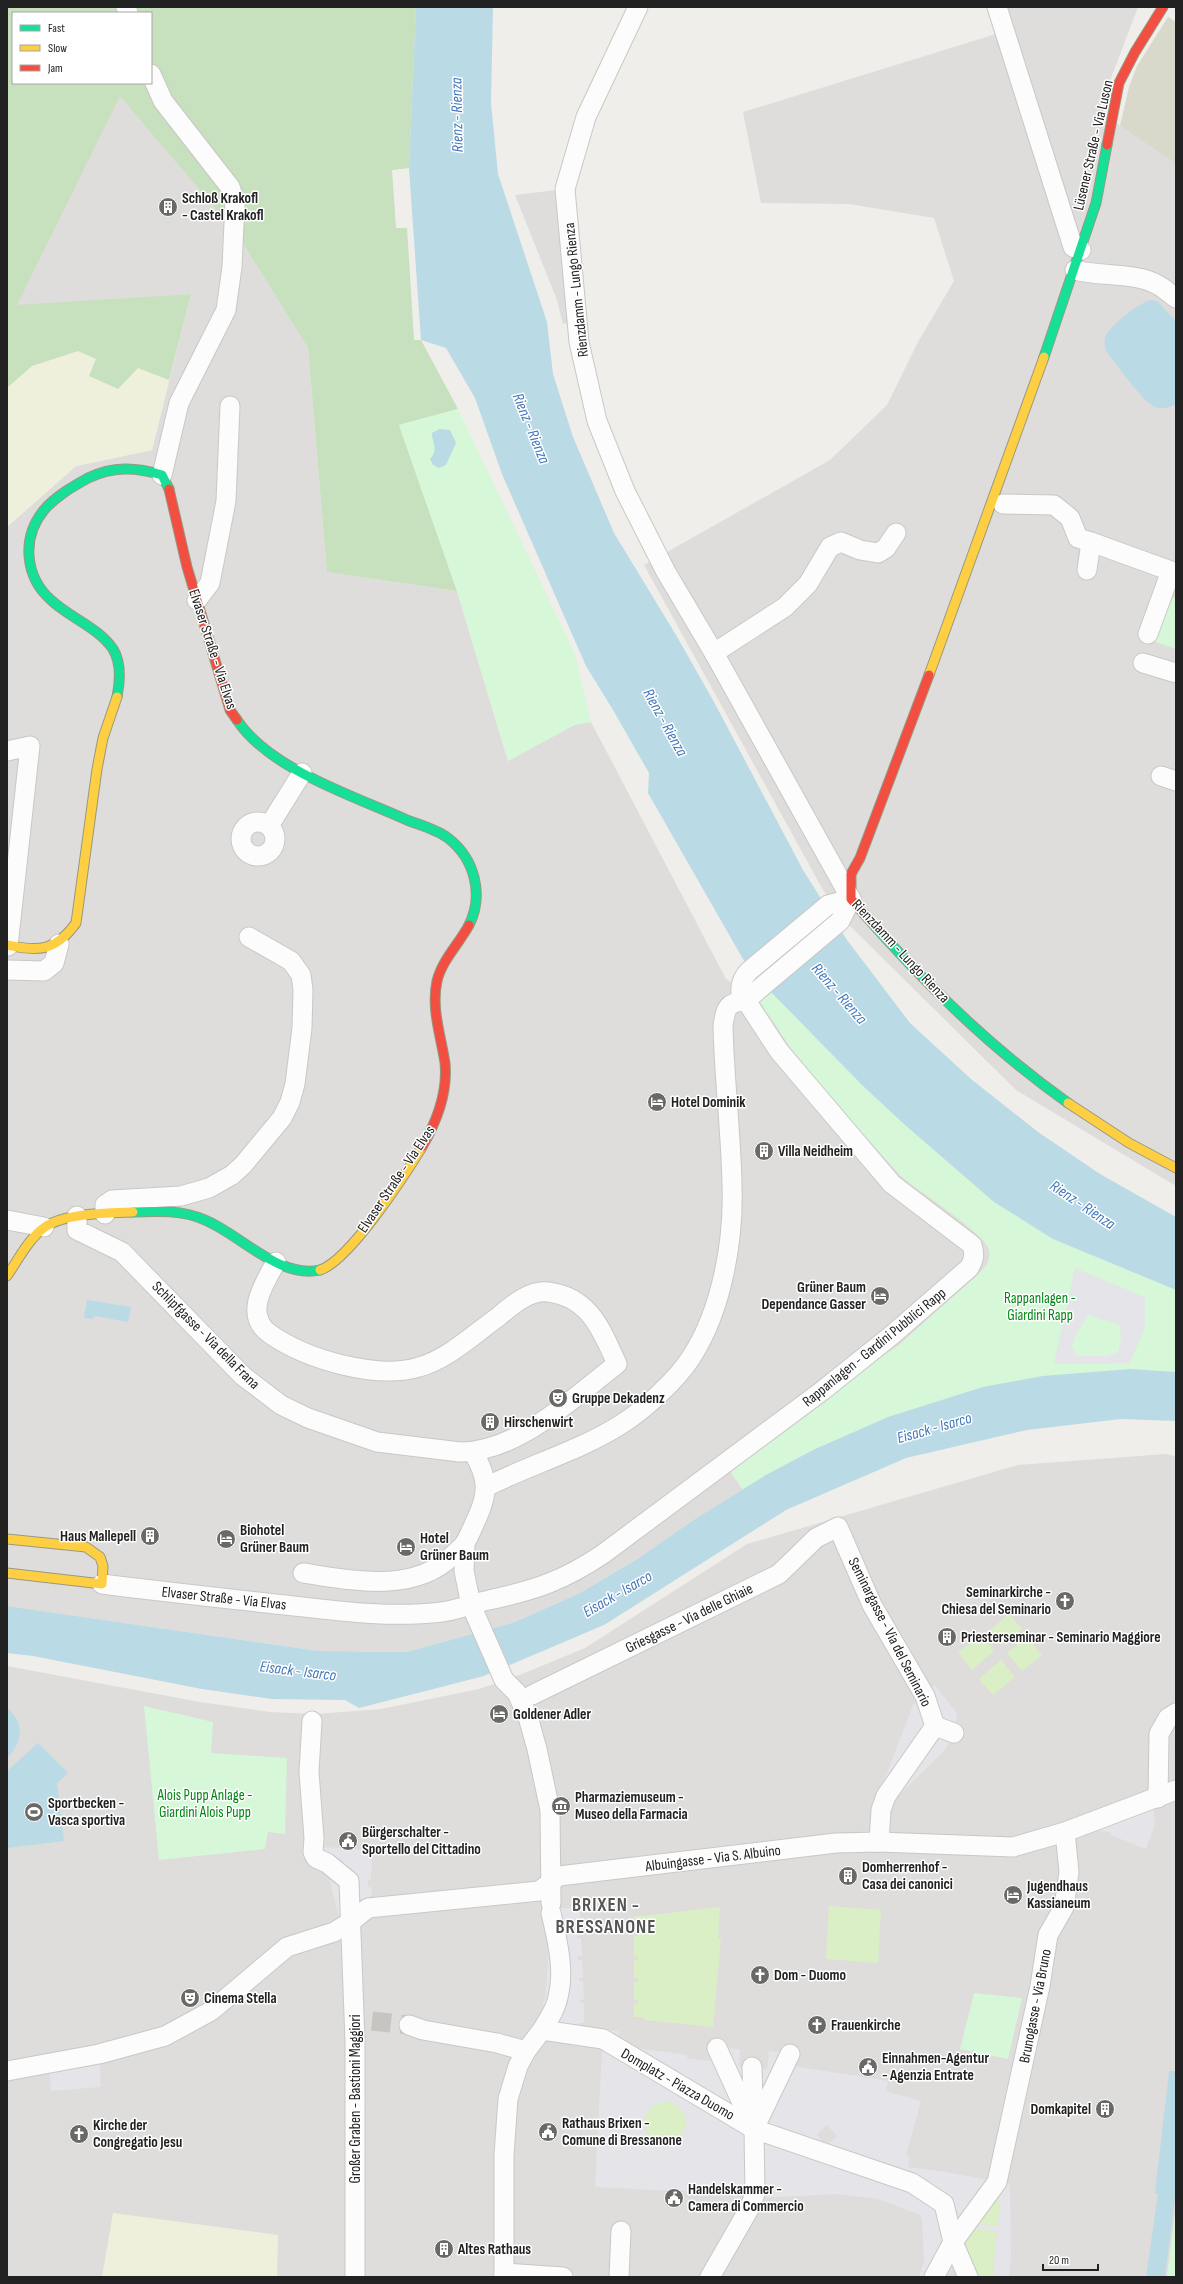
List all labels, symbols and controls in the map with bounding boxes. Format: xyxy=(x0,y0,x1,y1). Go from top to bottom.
legend xyxy=(12,12,152,84)
text: Fast xyxy=(48,21,65,36)
text: Slow xyxy=(48,41,67,56)
text: Jam xyxy=(47,61,63,76)
water label: Rienz - Rienza xyxy=(447,77,468,152)
street label: Lüsener Straße - Via Luson xyxy=(1069,78,1118,212)
place label: Schloß Krakofl - Castel Krakofl xyxy=(182,189,264,225)
building icon: Schloß Krakofl - Castel Krakofl xyxy=(157,196,179,218)
street label: Rienzdamm - Lungo Rienza xyxy=(560,222,593,358)
water label: Rienz - Rienza xyxy=(508,390,554,467)
street label: Elvaser Straße - Via Elvas xyxy=(184,587,241,712)
water label: Rienz - Rienza xyxy=(638,686,691,760)
street label: Rienzdamm - Lungo Rienza xyxy=(848,895,954,1007)
water label: Rienz - Rienza xyxy=(807,960,871,1029)
hotel icon: Hotel Dominik xyxy=(646,1091,668,1113)
place label: Hotel Dominik xyxy=(671,1093,746,1112)
street label: Elvaser Straße - Via Elvas xyxy=(354,1122,439,1237)
building icon: Villa Neidheim xyxy=(753,1140,775,1162)
place label: Villa Neidheim xyxy=(778,1142,853,1161)
water label: Rienz - Rienza xyxy=(1046,1177,1119,1234)
street label: Schlipfgasse - Via della Frana xyxy=(148,1277,264,1393)
place label: Grüner Baum Dependance Gasser xyxy=(761,1278,866,1314)
street label: Rappanlagen - Gardini Pubblici Rapp xyxy=(799,1284,950,1411)
hotel icon: Grüner Baum Dependance Gasser xyxy=(869,1285,891,1307)
park label: Rappanlagen - Giardini Rapp xyxy=(1004,1289,1076,1325)
theatre icon: Gruppe Dekadenz xyxy=(547,1387,569,1409)
place label: Gruppe Dekadenz xyxy=(572,1389,665,1408)
water label: Eisack - Isarco xyxy=(895,1409,974,1448)
building icon: Hirschenwirt xyxy=(479,1411,501,1433)
place label: Hirschenwirt xyxy=(504,1413,573,1432)
place label: Biohotel Grüner Baum xyxy=(240,1521,309,1557)
building icon: Haus Mallepell xyxy=(139,1525,161,1547)
place label: Haus Mallepell xyxy=(60,1527,136,1546)
hotel icon: Biohotel Grüner Baum xyxy=(215,1528,237,1550)
place label: Hotel Grüner Baum xyxy=(420,1529,489,1565)
hotel icon: Hotel Grüner Baum xyxy=(395,1536,417,1558)
street label: Seminargasse - Via del Seminario xyxy=(844,1554,935,1710)
water label: Eisack - Isarco xyxy=(580,1567,656,1622)
street label: Griesgasse - Via delle Ghiaie xyxy=(622,1579,756,1658)
street label: Elvaser Straße - Via Elvas xyxy=(161,1583,287,1614)
place label: Seminarkirche - Chiesa del Seminario xyxy=(941,1583,1051,1619)
church icon: Seminarkirche - Chiesa del Seminario xyxy=(1054,1590,1076,1612)
building icon: Priesterseminar - Seminario Maggiore xyxy=(936,1626,958,1648)
place label: Priesterseminar - Seminario Maggiore xyxy=(961,1628,1161,1647)
water label: Eisack - Isarco xyxy=(259,1657,338,1686)
hotel icon: Goldener Adler xyxy=(488,1703,510,1725)
place label: Goldener Adler xyxy=(513,1705,591,1724)
park label: Alois Pupp Anlage - Giardini Alois Pupp xyxy=(156,1786,253,1822)
place label: Pharmaziemuseum - Museo della Farmacia xyxy=(575,1788,688,1824)
place label: Sportbecken - Vasca sportiva xyxy=(48,1794,125,1830)
museum icon: Pharmaziemuseum - Museo della Farmacia xyxy=(550,1795,572,1817)
sports icon: Sportbecken - Vasca sportiva xyxy=(23,1801,45,1823)
place label: Bürgerschalter - Sportello del Cittadino xyxy=(362,1823,481,1859)
public building icon: Bürgerschalter - Sportello del Cittadino xyxy=(337,1830,359,1852)
street label: Albuingasse - Via S. Albuino xyxy=(643,1841,782,1876)
place label: Domherrenhof - Casa dei canonici xyxy=(862,1858,953,1894)
building icon: Domherrenhof - Casa dei canonici xyxy=(837,1865,859,1887)
place label: Jugendhaus Kassianeum xyxy=(1026,1877,1091,1913)
hotel icon: Jugendhaus Kassianeum xyxy=(1002,1884,1024,1906)
district label: BRIXEN - BRESSANONE xyxy=(556,1894,656,1939)
street label: Brunogasse - Via Bruno xyxy=(1015,1947,1056,2065)
church icon: Dom - Duomo xyxy=(749,1964,771,1986)
place label: Dom - Duomo xyxy=(774,1966,846,1985)
theatre icon: Cinema Stella xyxy=(179,1987,201,2009)
place label: Cinema Stella xyxy=(204,1989,277,2008)
street label: Großer Graben - Bastioni Maggiori xyxy=(346,2014,365,2183)
church icon: Frauenkirche xyxy=(806,2014,828,2036)
place label: Frauenkirche xyxy=(831,2016,901,2035)
street label: Domplatz - Piazza Duomo xyxy=(618,2044,738,2125)
place label: Einnahmen-Agentur - Agenzia Entrate xyxy=(882,2049,989,2085)
public building icon: Einnahmen-Agentur - Agenzia Entrate xyxy=(857,2056,879,2078)
building icon: Domkapitel xyxy=(1094,2098,1116,2120)
place label: Domkapitel xyxy=(1030,2100,1091,2119)
place label: Rathaus Brixen - Comune di Bressanone xyxy=(562,2114,682,2150)
place label: Kirche der Congregatio Jesu xyxy=(93,2116,182,2152)
public building icon: Rathaus Brixen - Comune di Bressanone xyxy=(537,2121,559,2143)
church icon: Kirche der Congregatio Jesu xyxy=(68,2123,90,2145)
place label: Handelskammer - Camera di Commercio xyxy=(688,2180,804,2216)
public building icon: Handelskammer - Camera di Commercio xyxy=(663,2187,685,2209)
building icon: Altes Rathaus xyxy=(433,2238,455,2260)
place label: Altes Rathaus xyxy=(457,2240,531,2259)
scale bar xyxy=(1043,2246,1098,2272)
text: 20 m xyxy=(1049,2253,1069,2268)

